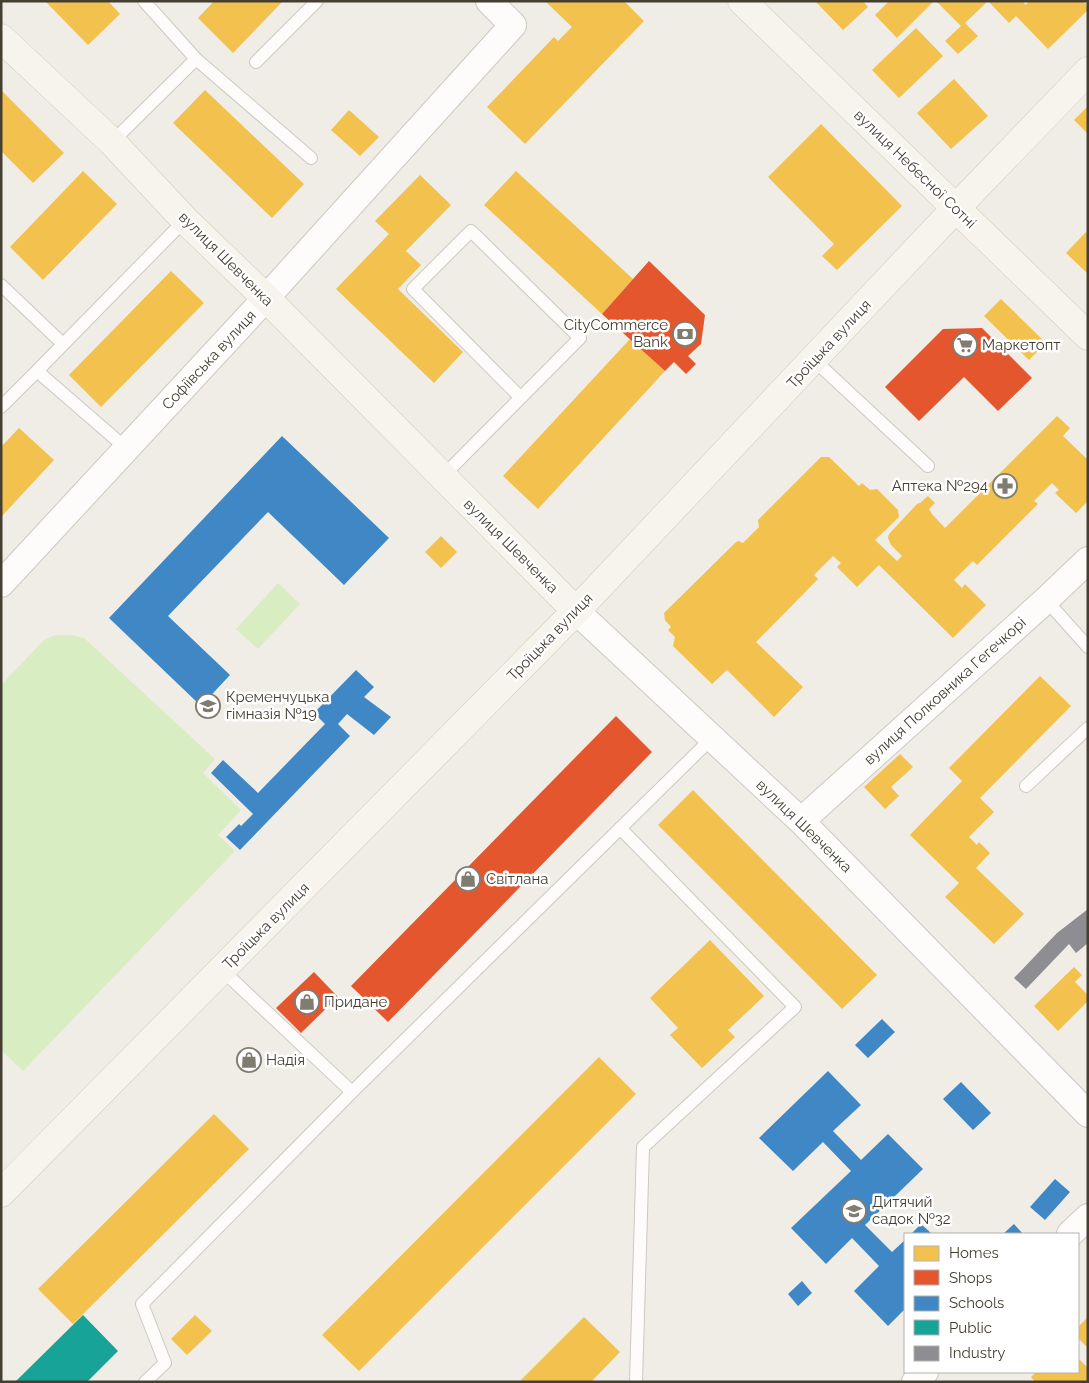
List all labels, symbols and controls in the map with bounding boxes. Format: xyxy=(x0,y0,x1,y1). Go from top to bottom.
street label: вулиця Небесної Сотні xyxy=(850,106,980,232)
street label: вулиця Шевченка xyxy=(175,208,277,310)
street label: Троїцька вулиця xyxy=(783,296,875,392)
street label: Софіївська вулиця xyxy=(158,306,260,414)
place label: CityCommerce Bank xyxy=(564,316,668,351)
bank icon: CityCommerce Bank xyxy=(672,321,698,347)
supermarket icon: Маркетопт xyxy=(952,332,978,358)
place label: Маркетопт xyxy=(982,336,1060,354)
pharmacy icon: Аптека №294 xyxy=(992,473,1018,499)
place label: Аптека №294 xyxy=(892,477,988,495)
street label: вулиця Шевченка xyxy=(460,495,562,597)
street label: Троїцька вулиця xyxy=(504,589,596,685)
street label: вулиця Полковника Гегечкорі xyxy=(860,613,1030,769)
place label: Кременчуцька гімназія №19 xyxy=(226,688,329,723)
school or university icon: Кременчуцька гімназія №19 xyxy=(195,693,221,719)
street label: вулиця Шевченка xyxy=(752,776,856,876)
shop icon: Світлана xyxy=(455,866,481,892)
place label: Світлана xyxy=(486,870,548,888)
street label: Троїцька вулиця xyxy=(219,879,313,973)
shop icon: Придане xyxy=(294,989,320,1015)
place label: Придане xyxy=(324,993,387,1011)
shop icon: Надія xyxy=(236,1047,262,1073)
place label: Надія xyxy=(266,1051,305,1069)
place label: Дитячий садок №32 xyxy=(872,1193,951,1228)
school or university icon: Дитячий садок №32 xyxy=(841,1198,867,1224)
legend xyxy=(904,1233,1079,1373)
text: Homes xyxy=(949,1244,999,1262)
text: Shops xyxy=(949,1269,992,1287)
text: Schools xyxy=(949,1294,1004,1312)
text: Public xyxy=(949,1319,992,1337)
text: Industry xyxy=(949,1344,1005,1362)

